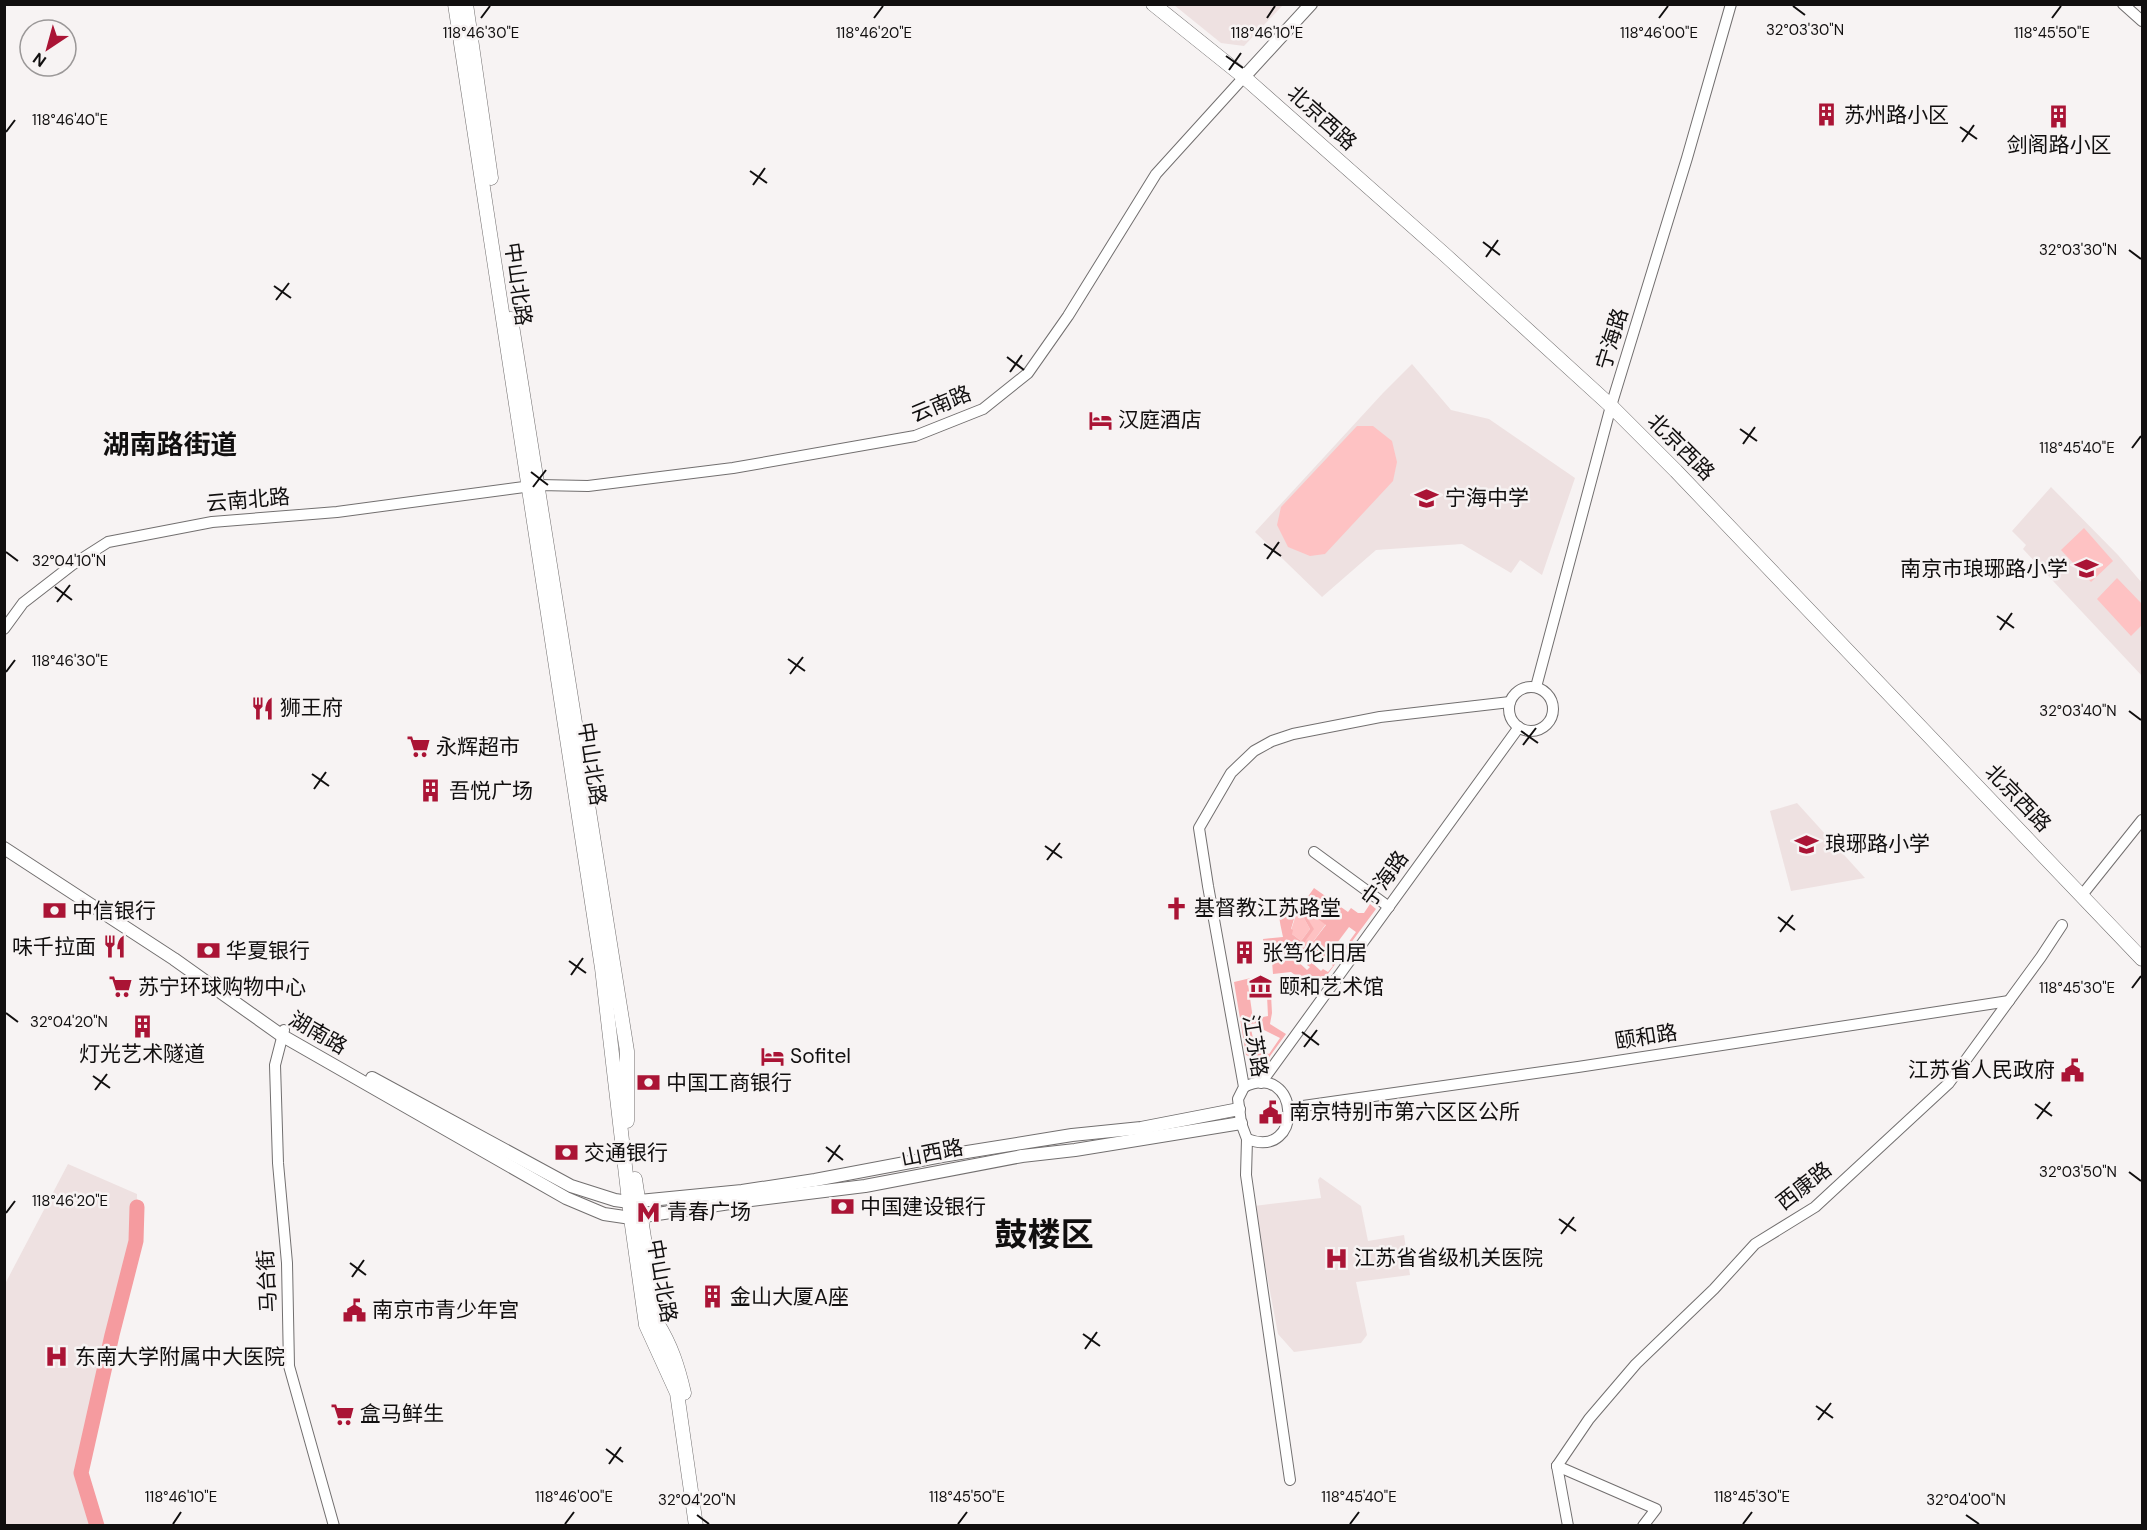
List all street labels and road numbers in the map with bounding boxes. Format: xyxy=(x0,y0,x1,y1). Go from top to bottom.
street label: 北京西路 xyxy=(1281,79,1363,157)
street label: 中山北路 xyxy=(498,240,538,328)
street label: 宁海路 xyxy=(1589,305,1635,373)
street label: 云南路 xyxy=(907,379,975,429)
street label: 北京西路 xyxy=(1641,407,1721,487)
street label: 云南北路 xyxy=(205,482,291,518)
street label: 中山北路 xyxy=(572,720,612,808)
street label: 北京西路 xyxy=(1979,758,2057,838)
street label: 宁海路 xyxy=(1355,845,1415,913)
street label: 湖南路 xyxy=(284,1005,352,1061)
street label: 江苏路 xyxy=(1236,1013,1274,1079)
street label: 颐和路 xyxy=(1613,1018,1679,1056)
street label: 山西路 xyxy=(898,1133,966,1173)
street label: 西康路 xyxy=(1771,1156,1837,1216)
street label: 中山北路 xyxy=(641,1237,683,1325)
street label: 马台街 xyxy=(251,1249,283,1313)

